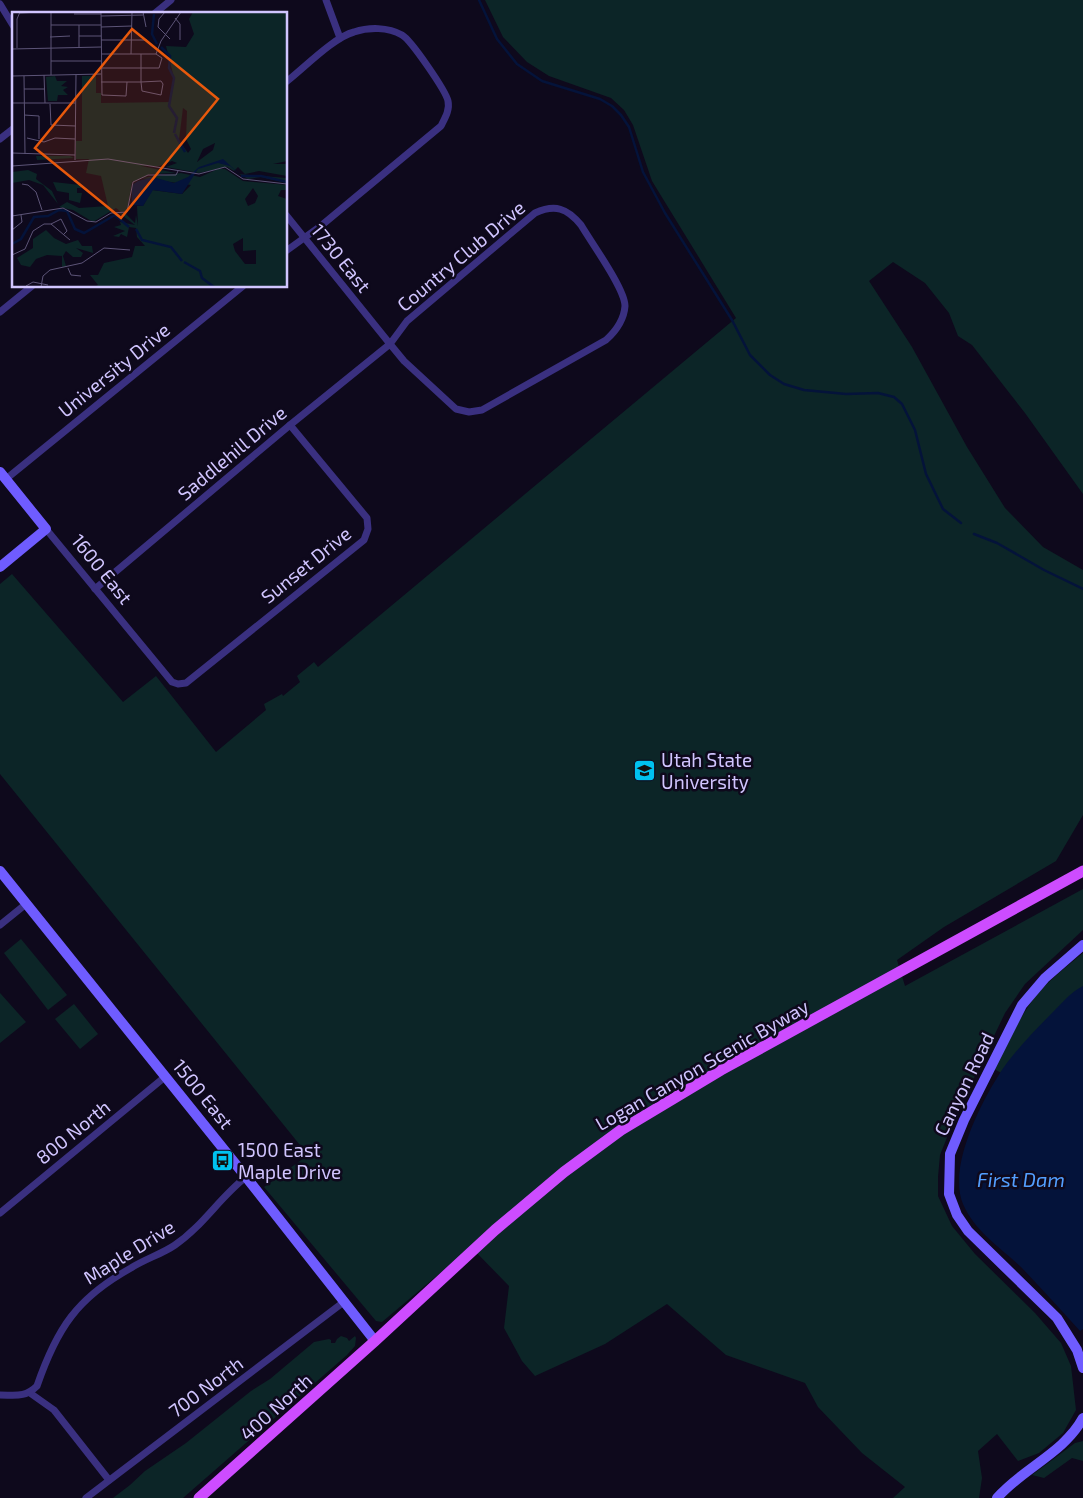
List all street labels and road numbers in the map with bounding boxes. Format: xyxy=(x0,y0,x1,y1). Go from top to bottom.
street label: Country Club Drive xyxy=(392,195,529,316)
street label: 1730 East xyxy=(307,219,376,297)
street label: University Drive xyxy=(53,318,174,422)
street label: Saddlehill Drive xyxy=(173,401,291,505)
street label: Sunset Drive xyxy=(256,521,355,608)
street label: 1600 East xyxy=(67,529,138,608)
street label: Logan Canyon Scenic Byway xyxy=(591,994,812,1135)
street label: Canyon Road xyxy=(929,1028,998,1139)
street label: 1500 East xyxy=(168,1054,238,1133)
street label: 800 North xyxy=(31,1095,114,1168)
street label: Maple Drive xyxy=(79,1214,179,1289)
street label: 700 North xyxy=(164,1351,247,1422)
street label: 400 North xyxy=(235,1368,316,1445)

